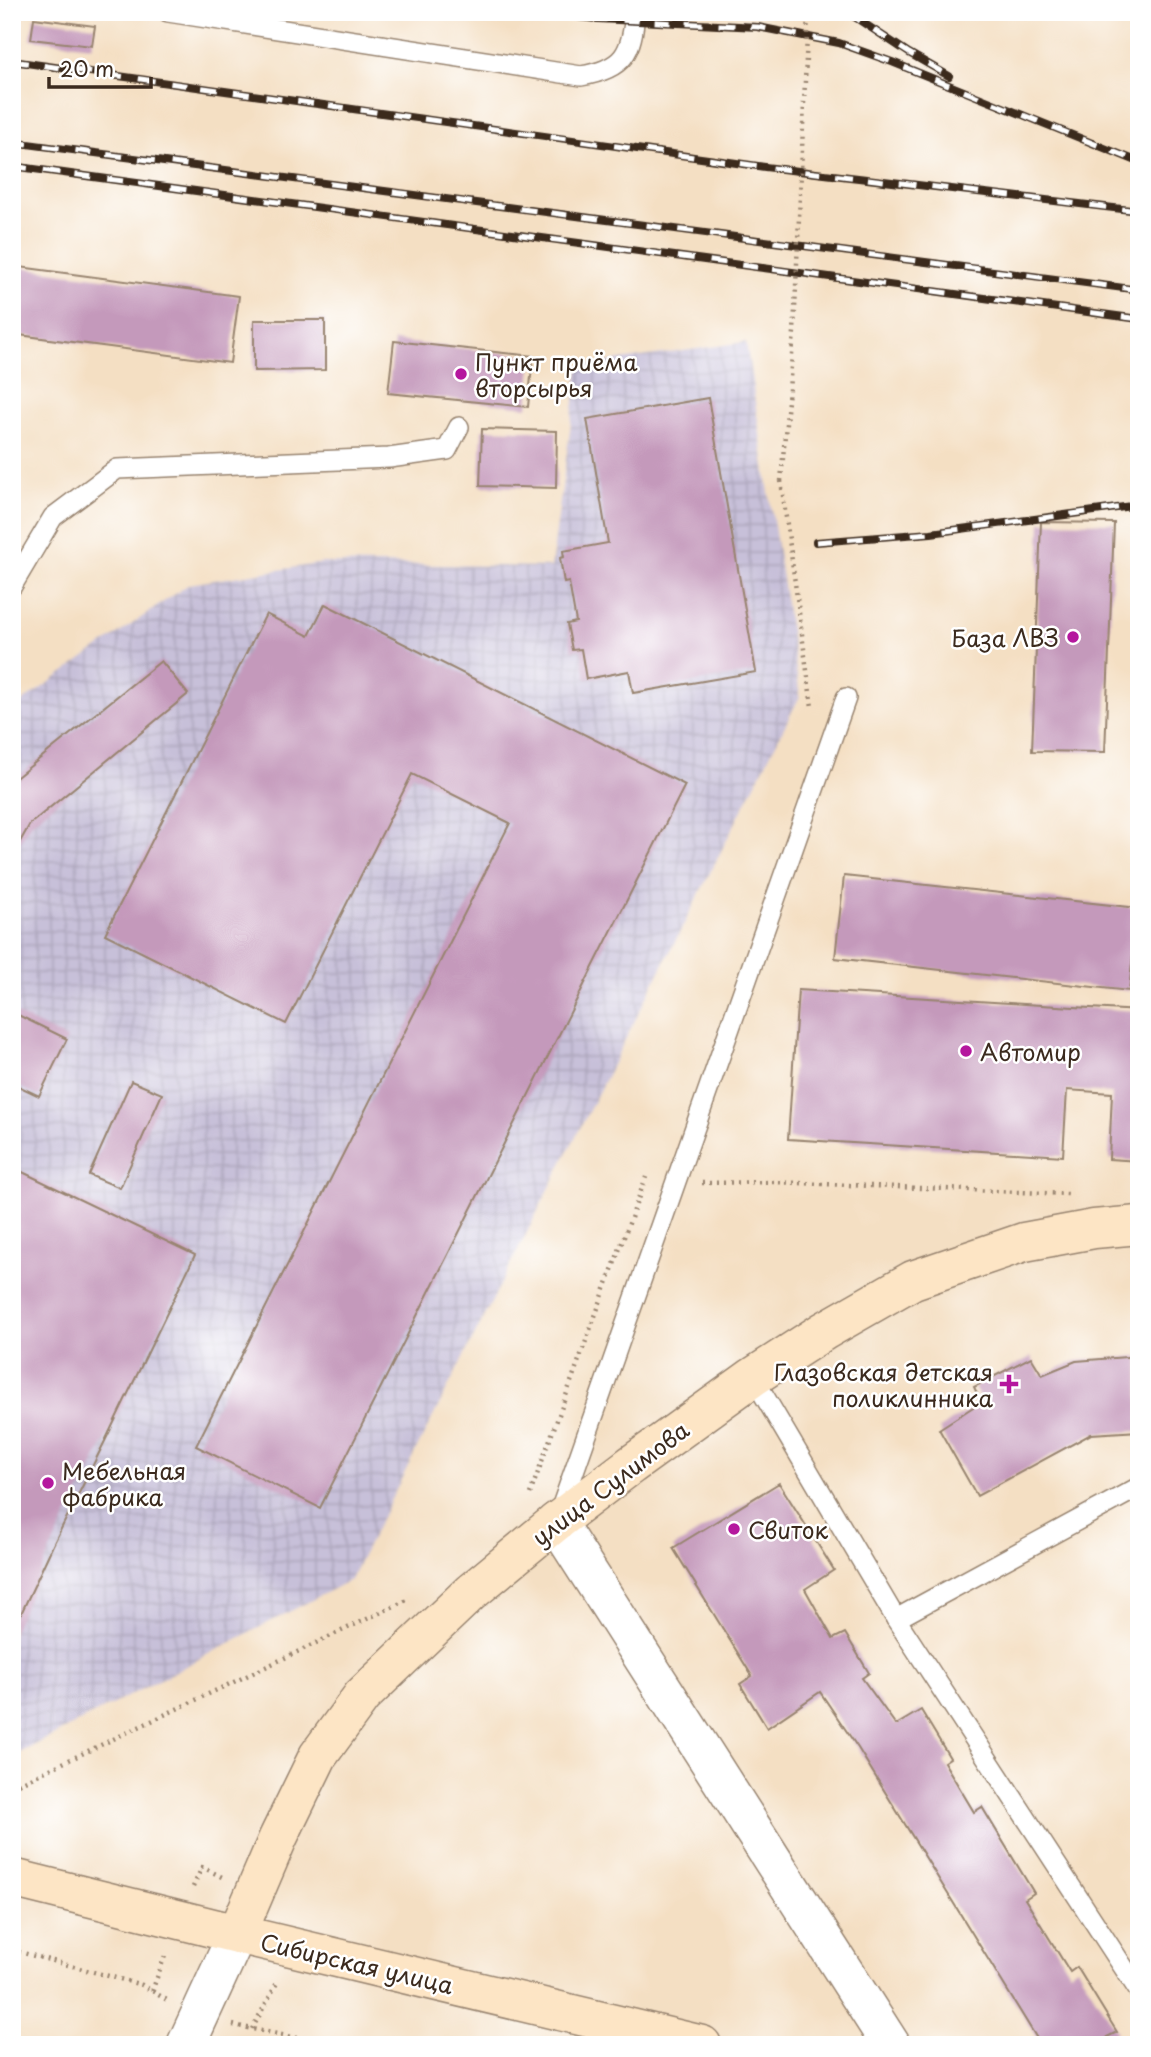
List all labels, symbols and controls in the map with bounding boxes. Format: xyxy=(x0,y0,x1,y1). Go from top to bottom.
scale bar xyxy=(49,46,150,90)
text: 20 m xyxy=(60,52,114,84)
place label: Пункт приёма вторсырья xyxy=(475,344,638,405)
marker: Пункт приёма вторсырья xyxy=(453,366,469,382)
place label: База ЛВЗ xyxy=(952,620,1059,655)
marker: База ЛВЗ xyxy=(1065,629,1081,645)
place label: Автомир xyxy=(980,1034,1081,1069)
marker: Автомир xyxy=(958,1043,974,1059)
place label: Глазовская детская поликлинника xyxy=(774,1354,994,1415)
marker: Глазовская детская поликлинника xyxy=(999,1374,1019,1394)
street label: улица Сулимова xyxy=(524,1412,697,1554)
place label: Мебельная фабрика xyxy=(62,1453,186,1514)
marker: Мебельная фабрика xyxy=(40,1475,56,1491)
place label: Свиток xyxy=(748,1512,829,1547)
marker: Свиток xyxy=(726,1521,742,1537)
street label: Сибирская улица xyxy=(257,1924,457,2002)

